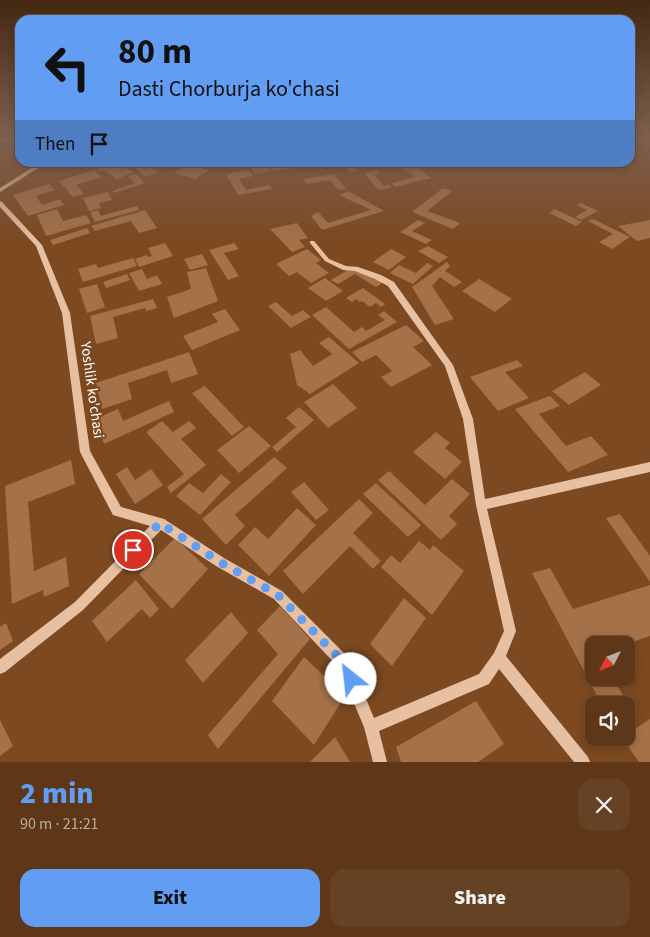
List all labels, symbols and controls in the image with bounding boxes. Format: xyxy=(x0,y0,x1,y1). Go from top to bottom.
text: 80 m xyxy=(118,27,192,77)
icon: left xyxy=(35,35,100,100)
text: Dasti Chorburja ko'chasi xyxy=(118,73,340,105)
icon: arrive xyxy=(85,130,113,158)
text: Then xyxy=(35,131,75,158)
street label: Yoshlik ko'chasi xyxy=(75,339,109,440)
pin xyxy=(112,529,154,571)
icon: arrive xyxy=(119,536,147,564)
north arrow xyxy=(585,636,635,686)
map controls xyxy=(585,636,635,746)
position arrow xyxy=(324,652,376,704)
button: sound xyxy=(585,696,635,746)
text: 2 min xyxy=(20,772,94,815)
button: close xyxy=(578,779,630,831)
text: 90 m · 21:21 xyxy=(20,813,99,835)
button: Exit xyxy=(20,869,320,927)
button: Share xyxy=(330,869,630,927)

